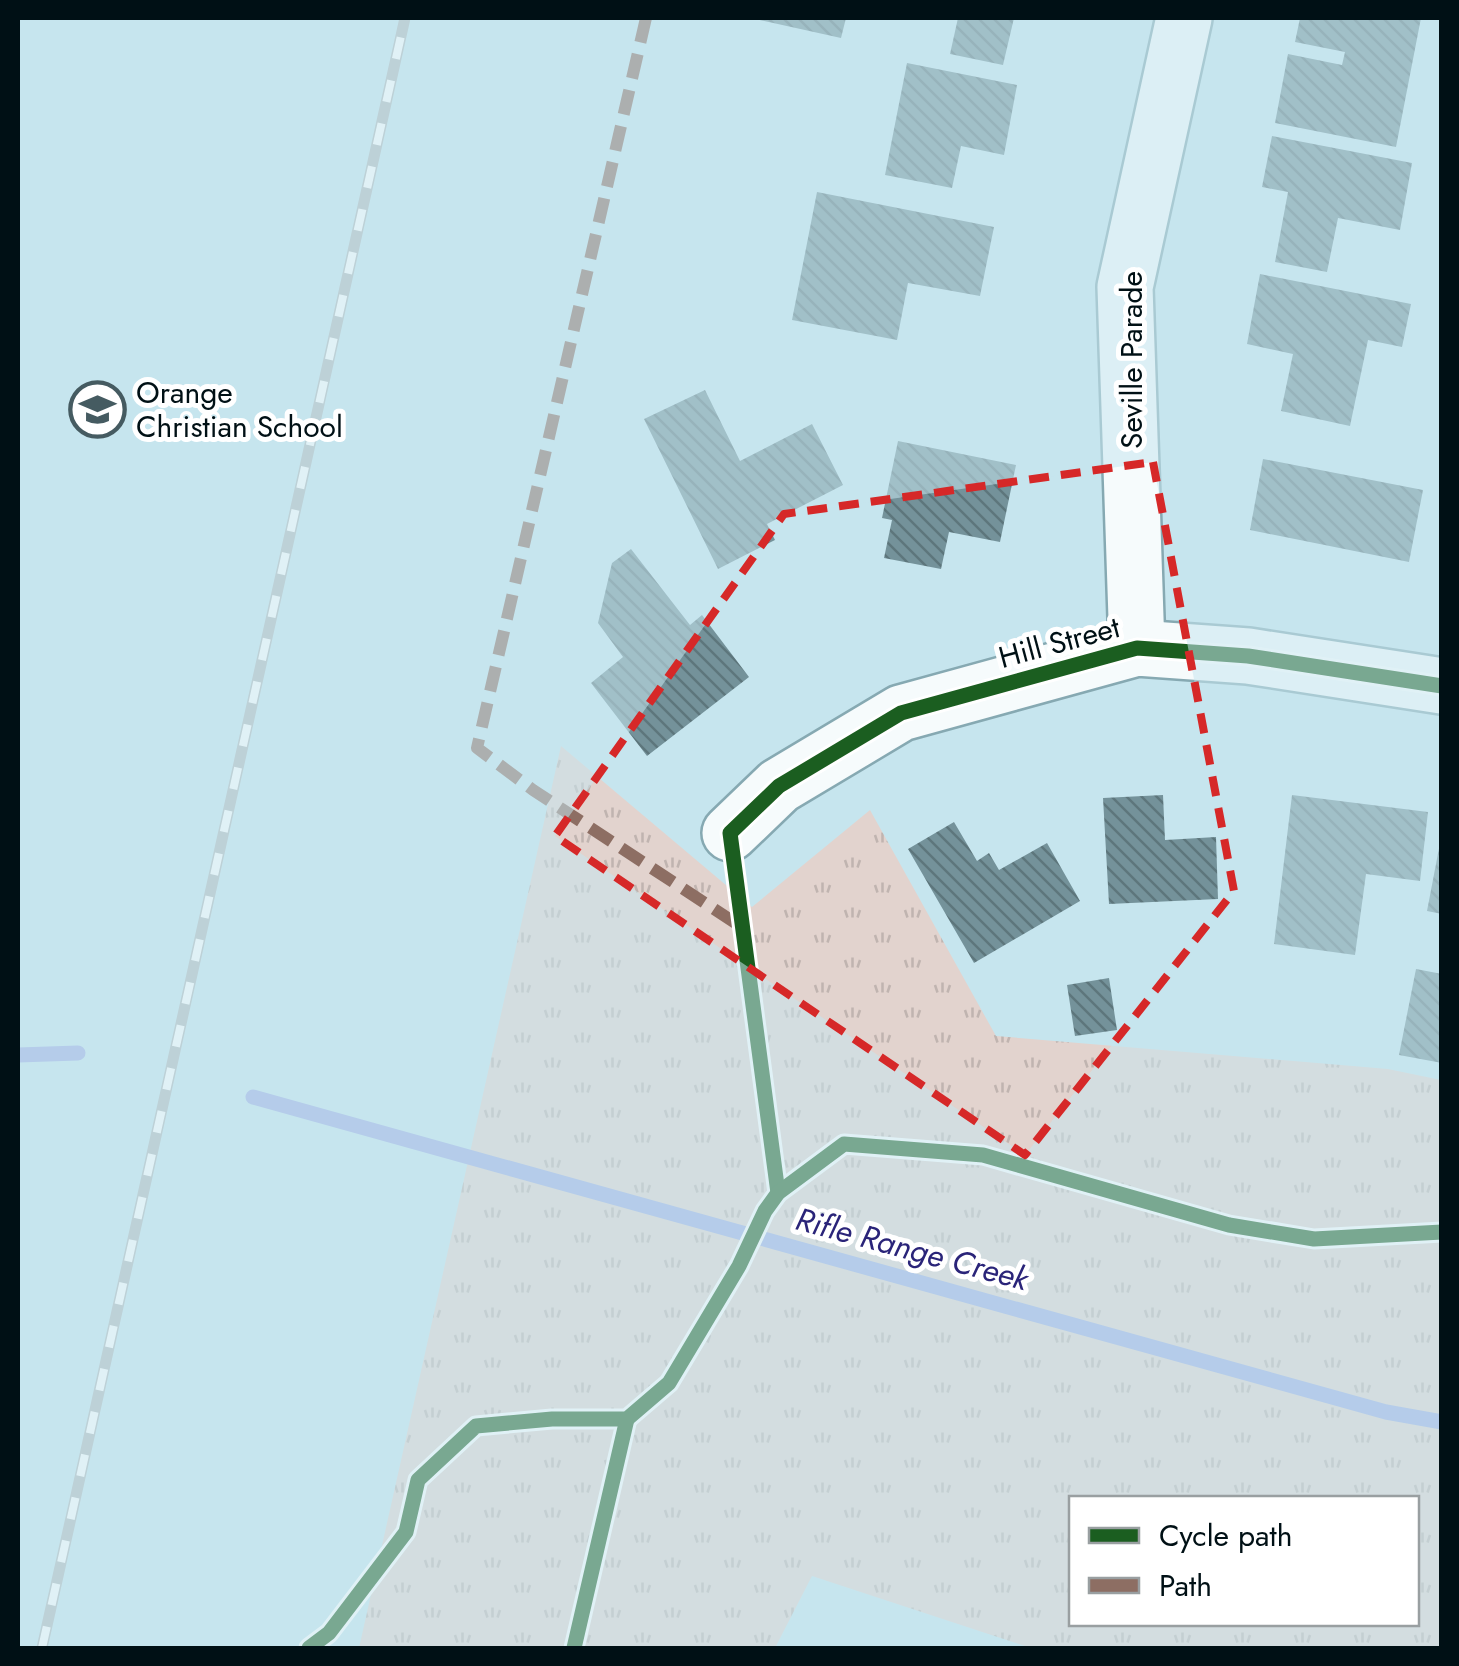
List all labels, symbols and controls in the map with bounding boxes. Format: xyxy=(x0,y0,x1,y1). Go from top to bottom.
street label: Seville Parade xyxy=(1110,271,1153,449)
place label: Orange Christian School xyxy=(136,371,343,448)
school or university icon: Orange Christian School xyxy=(67,379,127,439)
street label: Hill Street xyxy=(994,605,1125,679)
water label: Rifle Range Creek xyxy=(791,1196,1035,1302)
legend xyxy=(1069,1496,1419,1626)
text: Cycle path xyxy=(1159,1514,1292,1557)
text: Path xyxy=(1159,1564,1212,1607)

